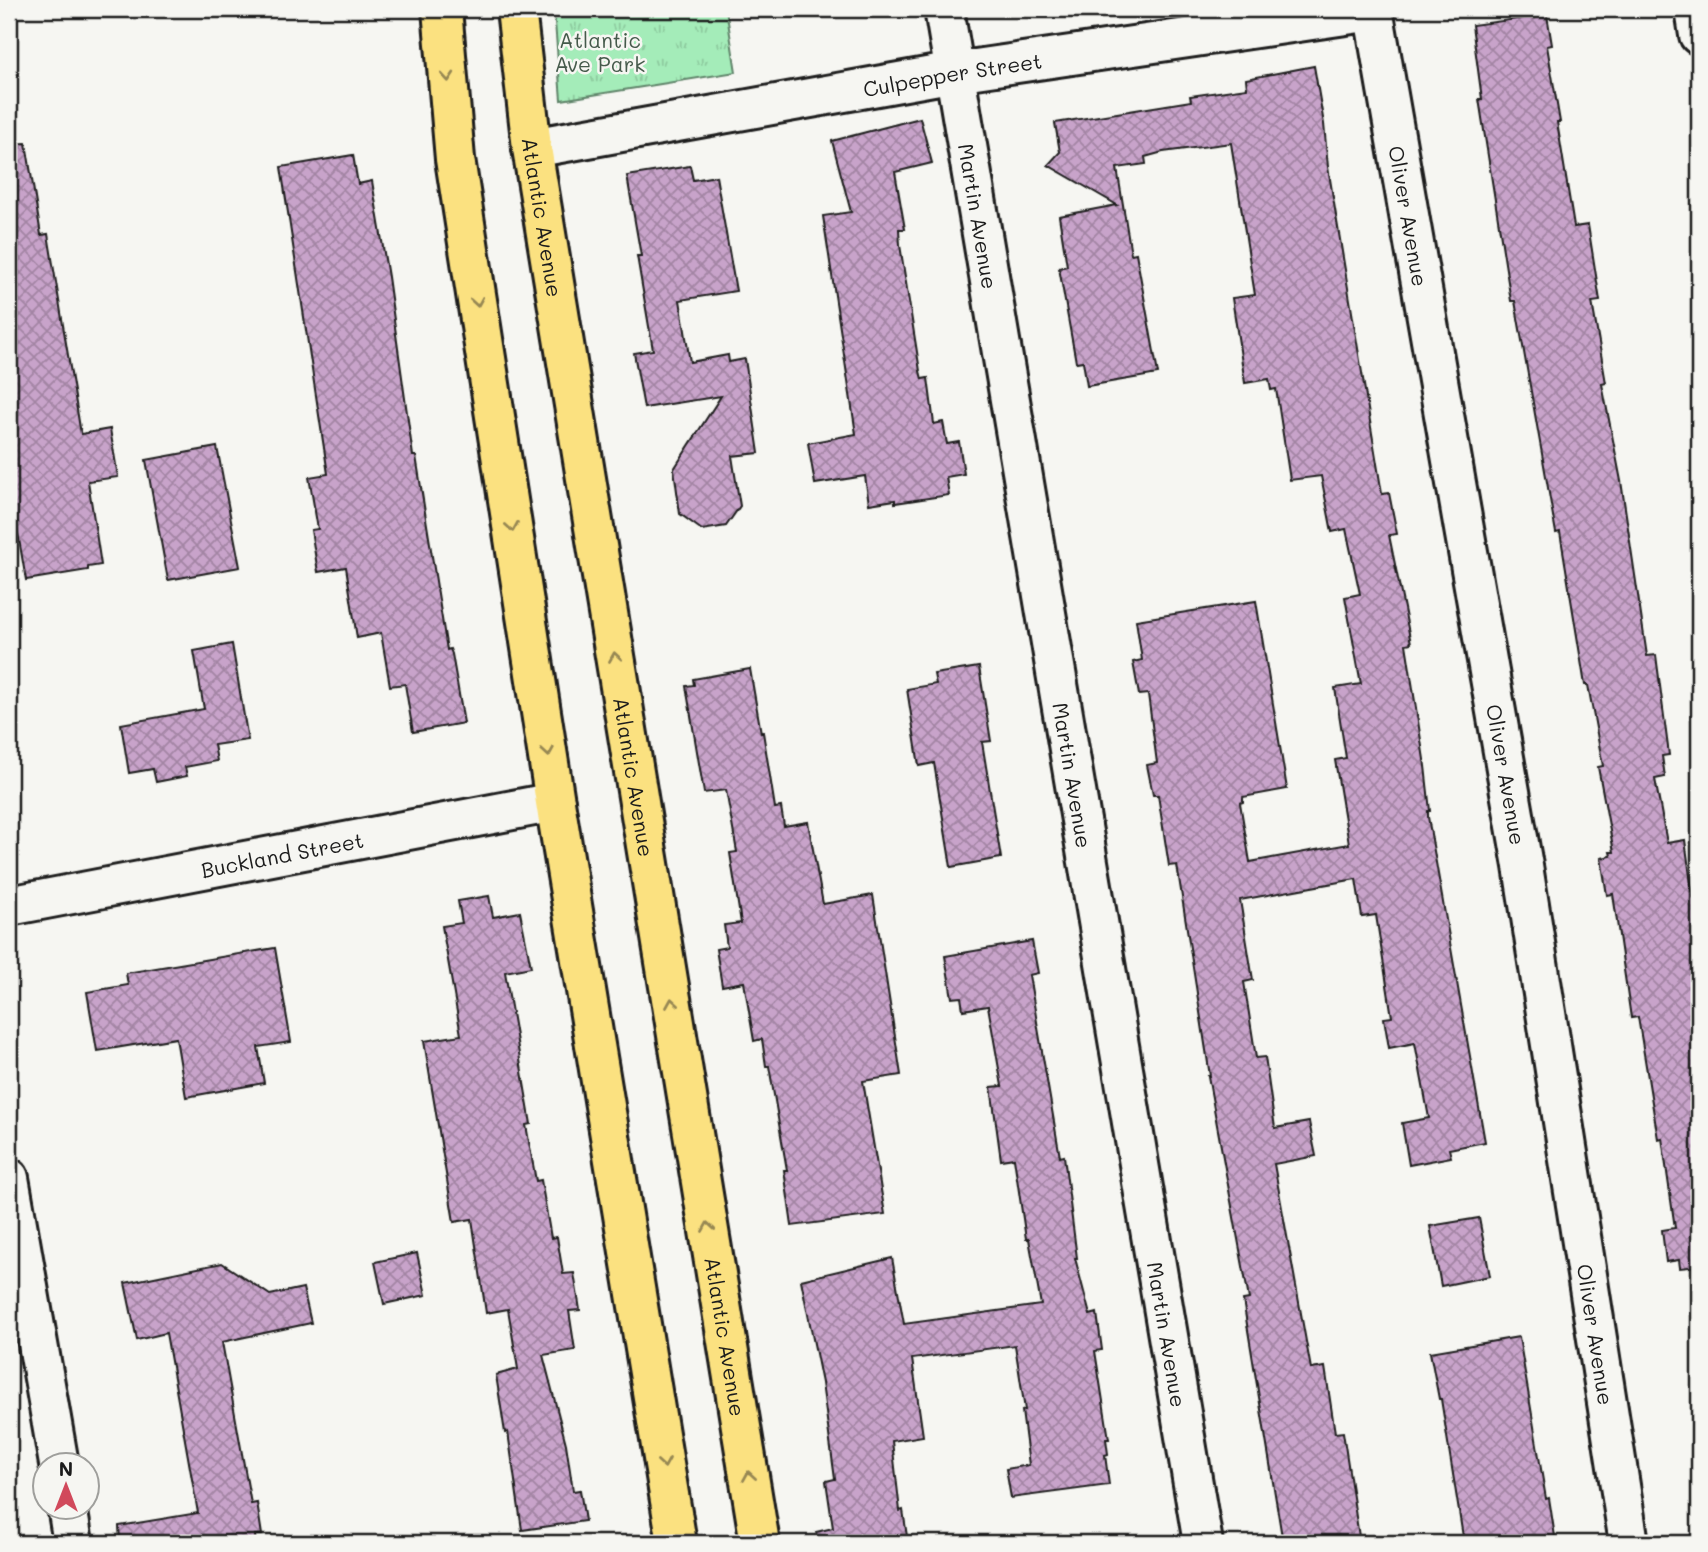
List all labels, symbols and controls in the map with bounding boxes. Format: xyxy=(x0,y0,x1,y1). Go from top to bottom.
park label: Atlantic Ave Park xyxy=(555,26,645,77)
street label: Culpepper Street xyxy=(861,46,1044,102)
one-way arrow xyxy=(440,72,455,83)
street label: Atlantic Avenue xyxy=(517,136,570,299)
street label: Martin Avenue xyxy=(953,141,1005,291)
street label: Oliver Avenue xyxy=(1384,143,1435,288)
one-way arrow xyxy=(470,296,485,308)
one-way arrow xyxy=(505,521,520,533)
one-way arrow xyxy=(608,651,623,663)
street label: Atlantic Avenue xyxy=(608,695,661,859)
street label: Martin Avenue xyxy=(1048,700,1099,850)
street label: Oliver Avenue xyxy=(1481,702,1533,847)
one-way arrow xyxy=(540,746,555,758)
street label: Buckland Street xyxy=(199,825,366,883)
one-way arrow xyxy=(665,997,680,1009)
one-way arrow xyxy=(701,1221,716,1233)
street label: Atlantic Avenue xyxy=(700,1255,753,1418)
street label: Martin Avenue xyxy=(1142,1259,1193,1409)
street label: Oliver Avenue xyxy=(1572,1262,1621,1407)
north arrow xyxy=(32,1450,102,1520)
text: N xyxy=(59,1456,73,1481)
one-way arrow xyxy=(656,1457,671,1469)
one-way arrow xyxy=(742,1470,757,1482)

